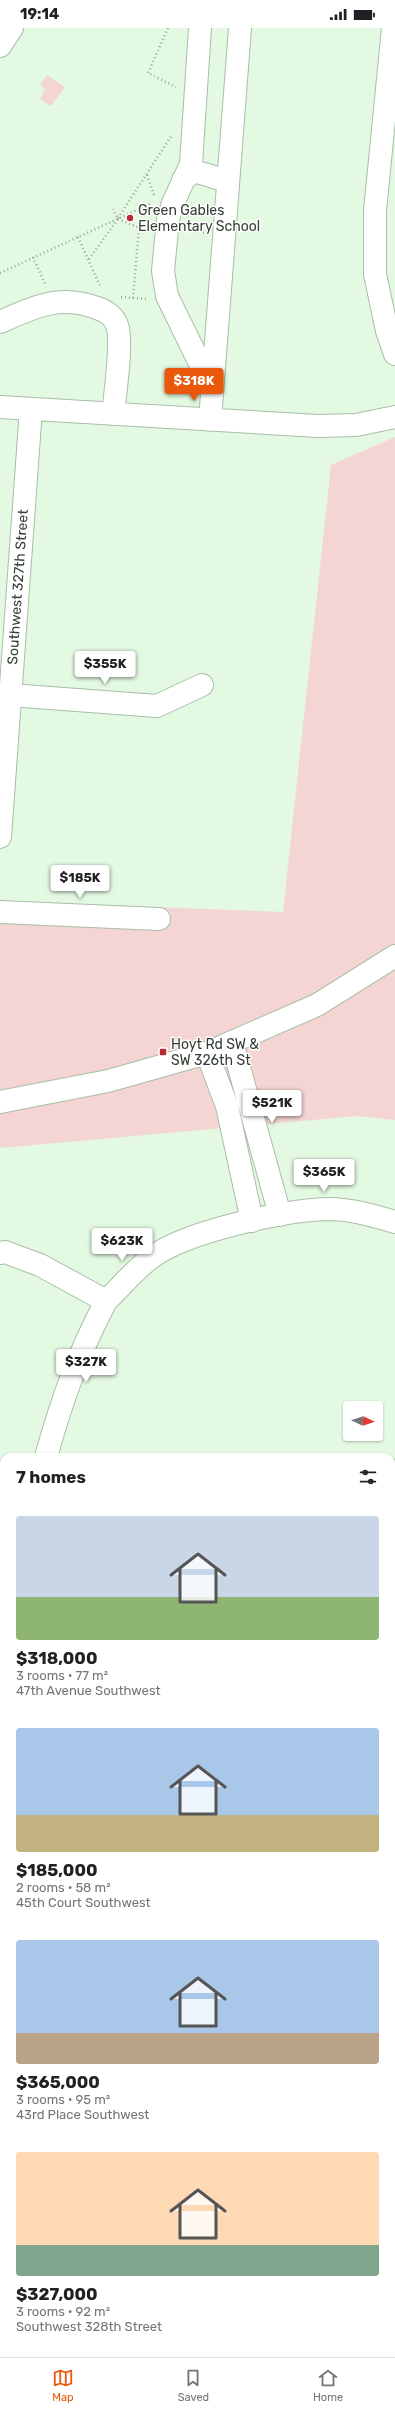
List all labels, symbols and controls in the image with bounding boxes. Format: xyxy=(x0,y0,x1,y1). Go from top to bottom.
text: 19:14 xyxy=(20,5,59,23)
place label: Green Gables Elementary School xyxy=(138,202,260,235)
marker: Green Gables Elementary School xyxy=(125,213,135,223)
pin: $318K xyxy=(166,368,222,402)
text: $318K xyxy=(174,373,214,388)
street label: Southwest 327th Street xyxy=(4,508,32,665)
pin: $355K xyxy=(77,651,133,685)
text: $355K xyxy=(84,656,126,671)
pin: $185K xyxy=(52,865,108,899)
text: $185K xyxy=(60,870,100,885)
place label: Hoyt Rd SW & SW 326th St xyxy=(171,1036,259,1069)
marker: Hoyt Rd SW & SW 326th St xyxy=(158,1047,168,1057)
pin: $521K xyxy=(244,1090,300,1124)
text: $521K xyxy=(252,1095,292,1110)
pin: $365K xyxy=(296,1159,352,1193)
text: $365K xyxy=(303,1164,345,1179)
pin: $623K xyxy=(94,1228,150,1262)
text: $623K xyxy=(101,1233,143,1248)
pin: $327K xyxy=(58,1349,114,1383)
text: $327K xyxy=(65,1354,107,1369)
north arrow xyxy=(343,1401,383,1441)
map controls xyxy=(343,1401,383,1441)
icon: filters xyxy=(357,1466,379,1488)
text: 7 homes xyxy=(16,1467,86,1487)
icon: home xyxy=(162,1542,234,1614)
text: $318,000 xyxy=(16,1648,98,1668)
text: 3 rooms · 77 m² xyxy=(16,1668,108,1683)
text: 47th Avenue Southwest xyxy=(16,1683,161,1698)
icon: home xyxy=(162,1754,234,1826)
text: $185,000 xyxy=(16,1860,98,1880)
text: 2 rooms · 58 m² xyxy=(16,1880,111,1895)
text: 45th Court Southwest xyxy=(16,1895,151,1910)
icon: home xyxy=(162,1966,234,2038)
text: $365,000 xyxy=(16,2072,100,2092)
text: 3 rooms · 95 m² xyxy=(16,2092,110,2107)
text: 43rd Place Southwest xyxy=(16,2107,149,2122)
icon: home xyxy=(162,2178,234,2250)
text: $327,000 xyxy=(16,2284,98,2304)
text: 3 rooms · 92 m² xyxy=(16,2304,110,2319)
text: Southwest 328th Street xyxy=(16,2319,162,2334)
tab: Map xyxy=(52,2367,74,2404)
tab: Saved xyxy=(178,2367,209,2404)
tab: Home xyxy=(313,2367,343,2404)

